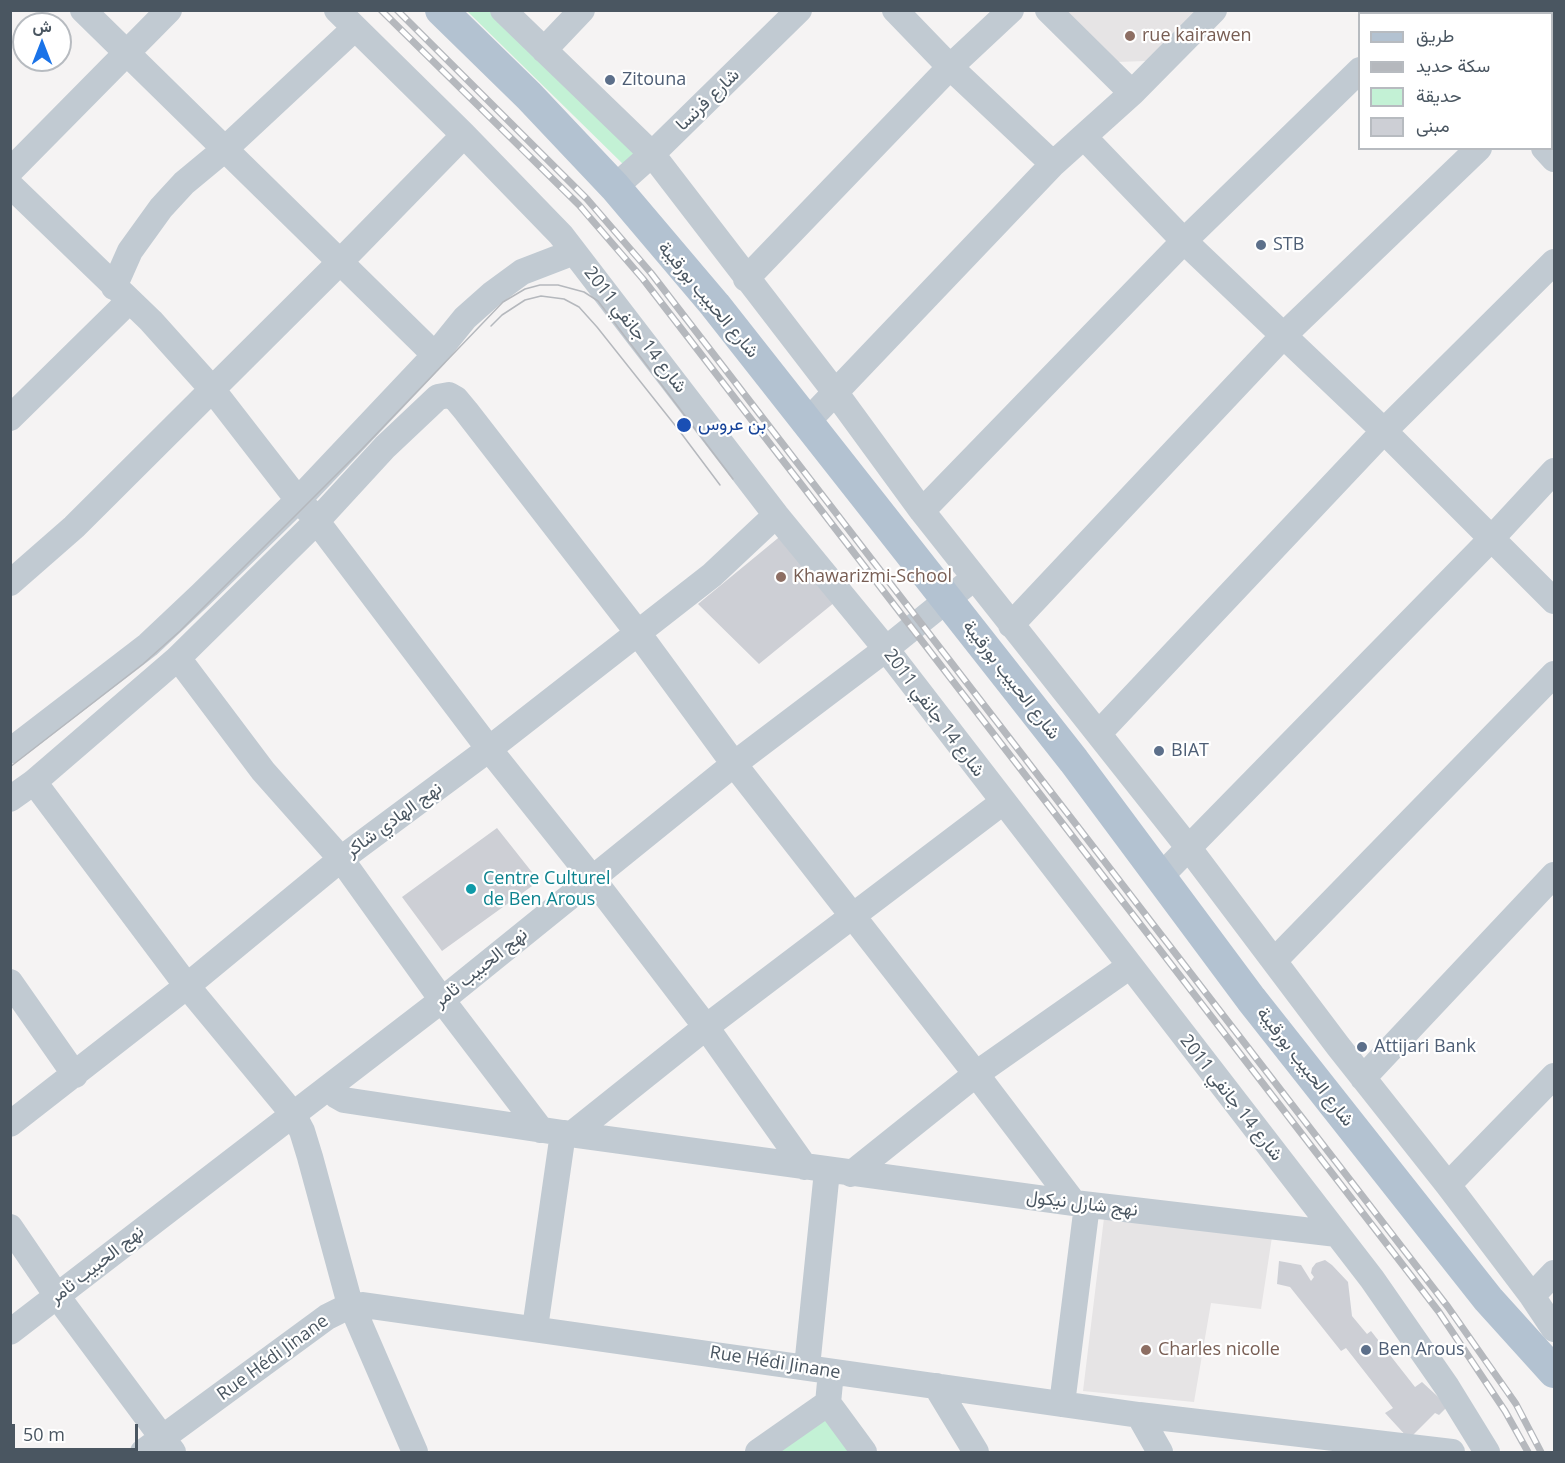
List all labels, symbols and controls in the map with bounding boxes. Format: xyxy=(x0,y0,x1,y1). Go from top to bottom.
north arrow xyxy=(12,12,72,72)
legend xyxy=(1358,12,1553,150)
text: ش xyxy=(32,15,52,37)
text: طريق xyxy=(1416,23,1454,47)
place label: rue kairawen xyxy=(1142,25,1252,47)
marker: rue kairawen xyxy=(1123,29,1137,43)
text: سكة حديد xyxy=(1416,53,1490,77)
street label: شارع فرنسا xyxy=(672,64,744,136)
place label: Zitouna xyxy=(622,69,686,91)
marker: Zitouna xyxy=(603,73,617,87)
text: حديقة xyxy=(1416,83,1462,107)
text: مبنى xyxy=(1416,113,1450,137)
place label: STB xyxy=(1273,234,1304,256)
street label: شارع الحبيب بورقيبة xyxy=(653,237,763,363)
marker: STB xyxy=(1254,238,1268,252)
street label: شارع 14 جانفي 2011 xyxy=(579,262,691,398)
place label: بن عروس xyxy=(698,414,766,436)
marker: بن عروس xyxy=(675,416,693,434)
place label: Khawarizmi-School xyxy=(793,566,952,588)
marker: Khawarizmi-School xyxy=(774,570,788,584)
street label: شارع الحبيب بورقيبة xyxy=(958,616,1064,744)
street label: شارع 14 جانفي 2011 xyxy=(879,645,989,781)
place label: BIAT xyxy=(1171,740,1209,762)
marker: BIAT xyxy=(1152,744,1166,758)
street label: نهج الهادي شاكر xyxy=(342,778,446,862)
place label: Centre Culturel de Ben Arous xyxy=(483,868,610,910)
marker: Centre Culturel de Ben Arous xyxy=(464,882,478,896)
street label: نهج الحبيب ثامر xyxy=(430,924,532,1012)
street label: شارع الحبيب بورقيبة xyxy=(1252,1003,1358,1131)
street label: شارع 14 جانفي 2011 xyxy=(1175,1030,1287,1166)
place label: Attijari Bank xyxy=(1374,1036,1476,1058)
marker: Attijari Bank xyxy=(1355,1040,1369,1054)
street label: نهج شارل نيكول xyxy=(1025,1186,1139,1222)
street label: نهج الحبيب ثامر xyxy=(45,1221,149,1309)
street label: Rue Hédi Jinane xyxy=(213,1310,333,1406)
place label: Charles nicolle xyxy=(1158,1339,1280,1361)
place label: Ben Arous xyxy=(1378,1339,1465,1361)
street label: Rue Hédi Jinane xyxy=(708,1342,842,1384)
marker: Charles nicolle xyxy=(1139,1343,1153,1357)
marker: Ben Arous xyxy=(1359,1343,1373,1357)
scale bar xyxy=(15,1412,141,1450)
text: 50 m xyxy=(23,1422,65,1446)

